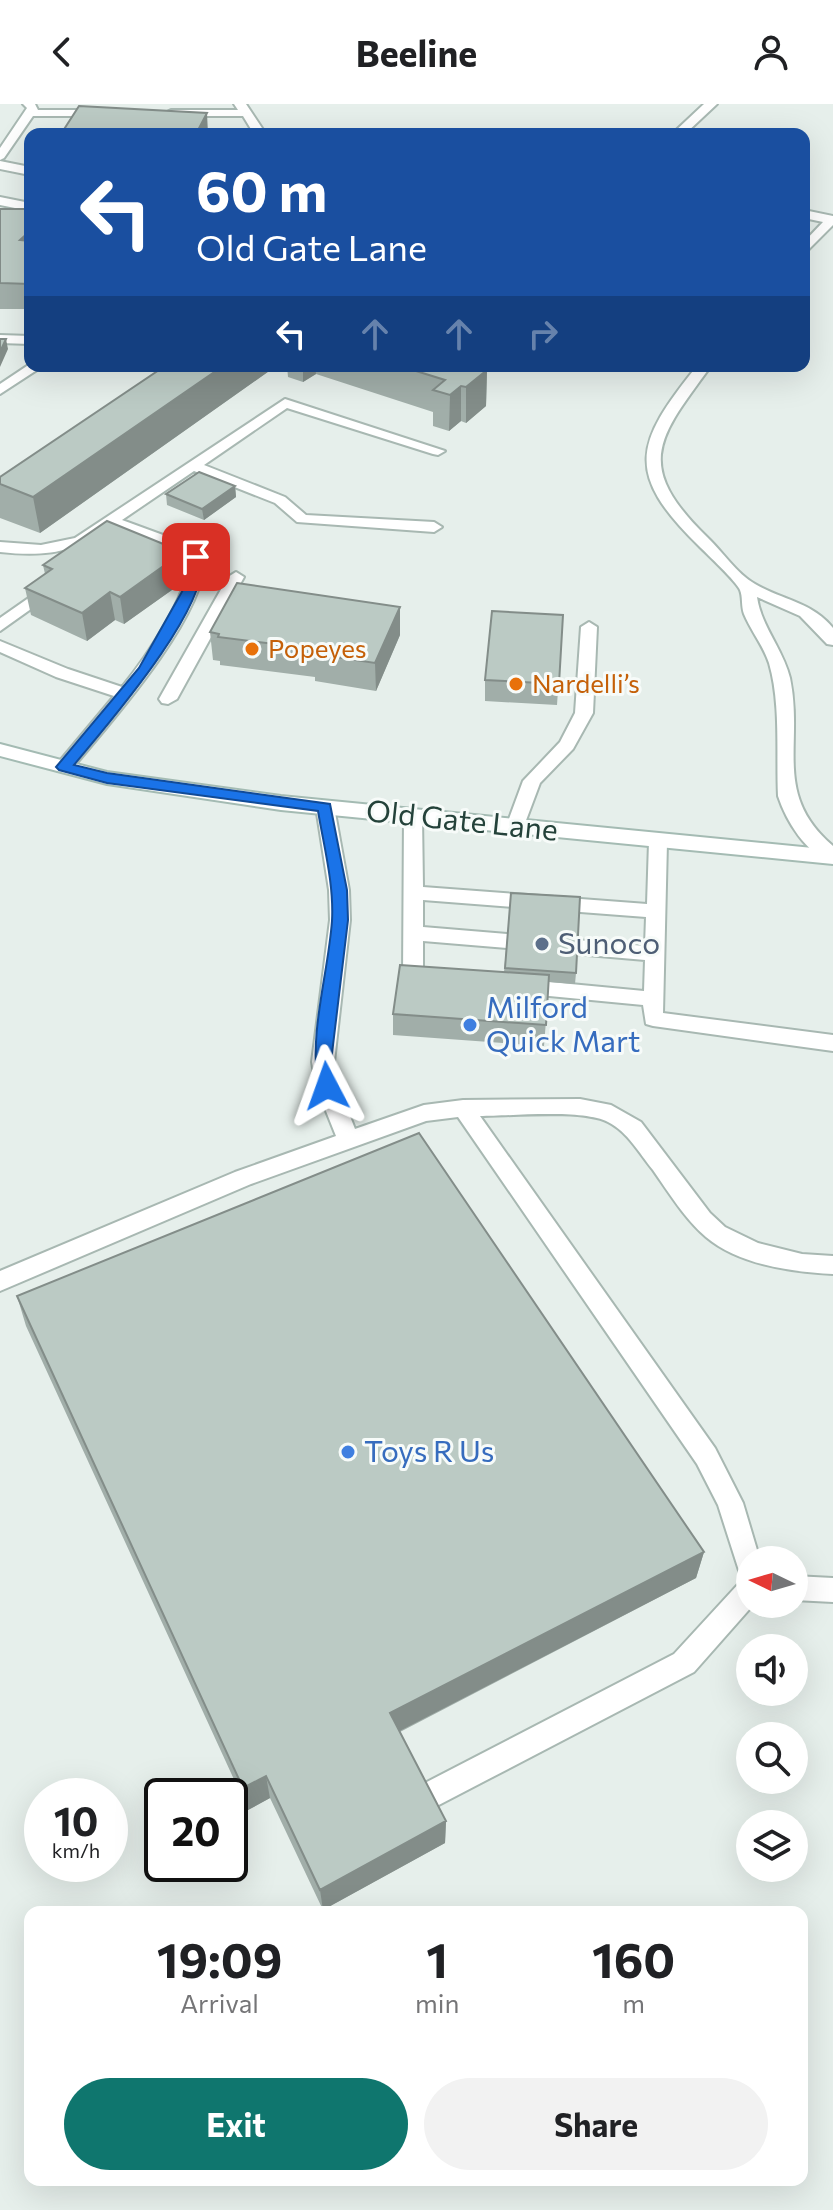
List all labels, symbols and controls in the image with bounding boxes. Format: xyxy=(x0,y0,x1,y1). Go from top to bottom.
icon: back xyxy=(40,30,84,74)
text: Beeline xyxy=(356,30,477,74)
icon: person xyxy=(749,30,793,74)
text: 60 m xyxy=(196,155,327,224)
icon: left xyxy=(64,160,168,264)
text: Old Gate Lane xyxy=(196,224,427,268)
icon: left xyxy=(269,312,313,356)
icon: ahead xyxy=(353,312,397,356)
icon: ahead xyxy=(437,312,481,356)
icon: right xyxy=(521,312,565,356)
pin xyxy=(162,523,230,591)
icon: arrive xyxy=(174,535,218,579)
place label: Popeyes xyxy=(268,632,367,663)
marker: Popeyes xyxy=(243,640,261,658)
place label: Nardelli’s xyxy=(532,667,640,698)
marker: Nardelli’s xyxy=(507,675,525,693)
street label: Old Gate Lane xyxy=(365,790,560,847)
place label: Sunoco xyxy=(558,923,660,960)
marker: Sunoco xyxy=(533,935,551,953)
place label: Milford Quick Mart xyxy=(486,987,640,1058)
marker: Milford Quick Mart xyxy=(461,1016,479,1034)
position arrow xyxy=(285,1044,369,1128)
place label: Toys R Us xyxy=(364,1431,494,1468)
marker: Toys R Us xyxy=(339,1443,357,1461)
north arrow xyxy=(736,1546,808,1618)
map controls xyxy=(736,1546,808,1882)
button: sound xyxy=(736,1634,808,1706)
button: search xyxy=(736,1722,808,1794)
speed limit sign: 20 xyxy=(144,1778,248,1882)
text: 10 xyxy=(54,1795,98,1844)
button: layers xyxy=(736,1810,808,1882)
text: km/h xyxy=(52,1838,100,1862)
text: 19:09 xyxy=(157,1929,282,1988)
text: 1 xyxy=(426,1929,448,1988)
text: 160 xyxy=(592,1929,675,1988)
text: Arrival xyxy=(180,1987,259,2018)
text: min xyxy=(415,1987,459,2018)
text: m xyxy=(622,1987,645,2018)
button: Exit xyxy=(64,2078,408,2170)
button: Share xyxy=(424,2078,768,2170)

